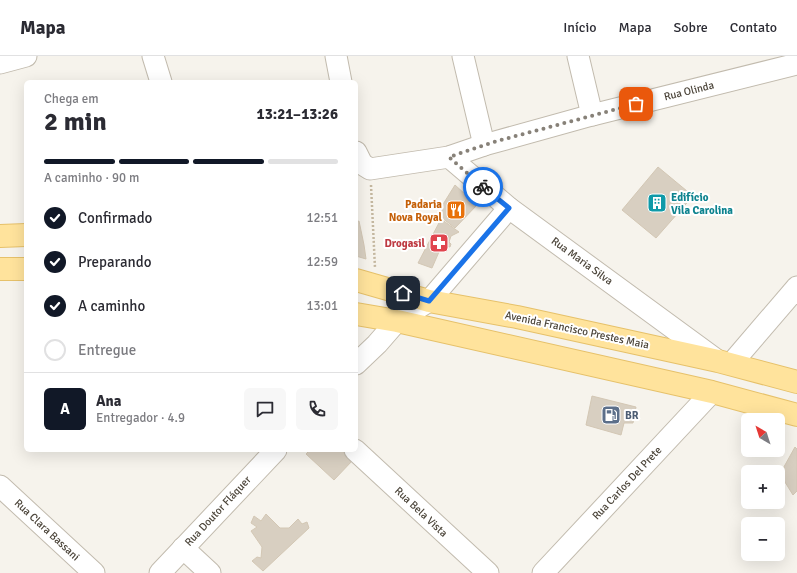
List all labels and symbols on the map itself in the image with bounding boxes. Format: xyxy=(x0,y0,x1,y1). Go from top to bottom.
street label: Rua Olinda xyxy=(663,78,716,103)
pin xyxy=(619,87,653,121)
courier xyxy=(463,167,503,207)
place label: Edifício Vila Carolina xyxy=(671,191,733,217)
building icon: Edifício Vila Carolina xyxy=(646,192,668,214)
place label: Padaria Nova Royal xyxy=(389,198,443,224)
restaurant icon: Padaria Nova Royal xyxy=(445,199,467,221)
pharmacy icon: Drogasil xyxy=(428,232,450,254)
street label: Rua Maria Silva xyxy=(549,234,616,288)
place label: Drogasil xyxy=(385,237,426,250)
pin xyxy=(386,276,420,310)
street label: Avenida Francisco Prestes Maia xyxy=(504,308,651,352)
fuel station icon: BR xyxy=(600,404,622,426)
place label: BR xyxy=(625,409,639,422)
north arrow xyxy=(741,413,785,457)
street label: Rua Carlos Del Prete xyxy=(590,444,664,522)
street label: Rua Doutor Fláquer xyxy=(182,473,254,549)
street label: Rua Bela Vista xyxy=(392,484,450,540)
street label: Rua Clara Bassani xyxy=(12,497,82,563)

